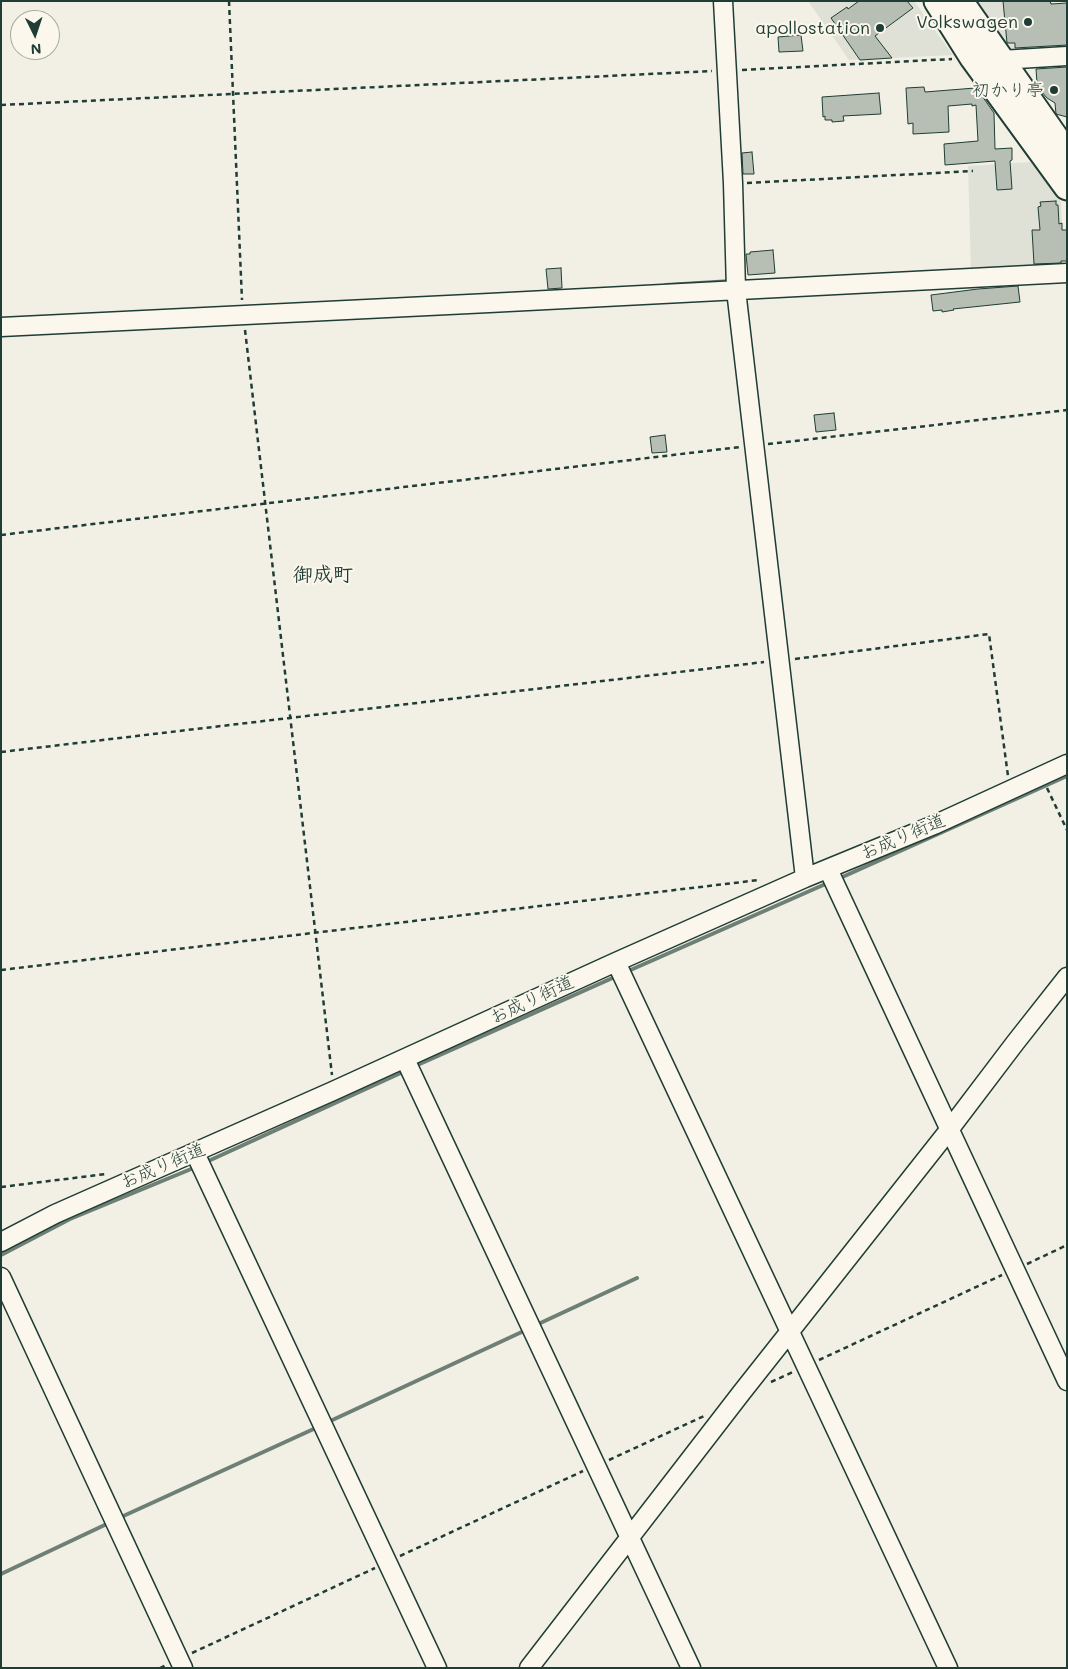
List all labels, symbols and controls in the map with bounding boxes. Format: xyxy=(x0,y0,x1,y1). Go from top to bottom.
north arrow xyxy=(10,10,60,60)
place label: Volkswagen xyxy=(916,11,1018,33)
marker: Volkswagen xyxy=(1022,16,1034,28)
place label: apollostation xyxy=(755,17,870,39)
marker: apollostation xyxy=(874,22,886,34)
text: N xyxy=(30,40,42,59)
place label: 初かり亭 xyxy=(972,79,1044,101)
marker: 初かり亭 xyxy=(1048,84,1060,96)
district label: 御成町 xyxy=(293,563,353,587)
street label: お成り街道 xyxy=(857,809,949,865)
street label: お成り街道 xyxy=(487,971,577,1029)
street label: お成り街道 xyxy=(117,1138,209,1194)

